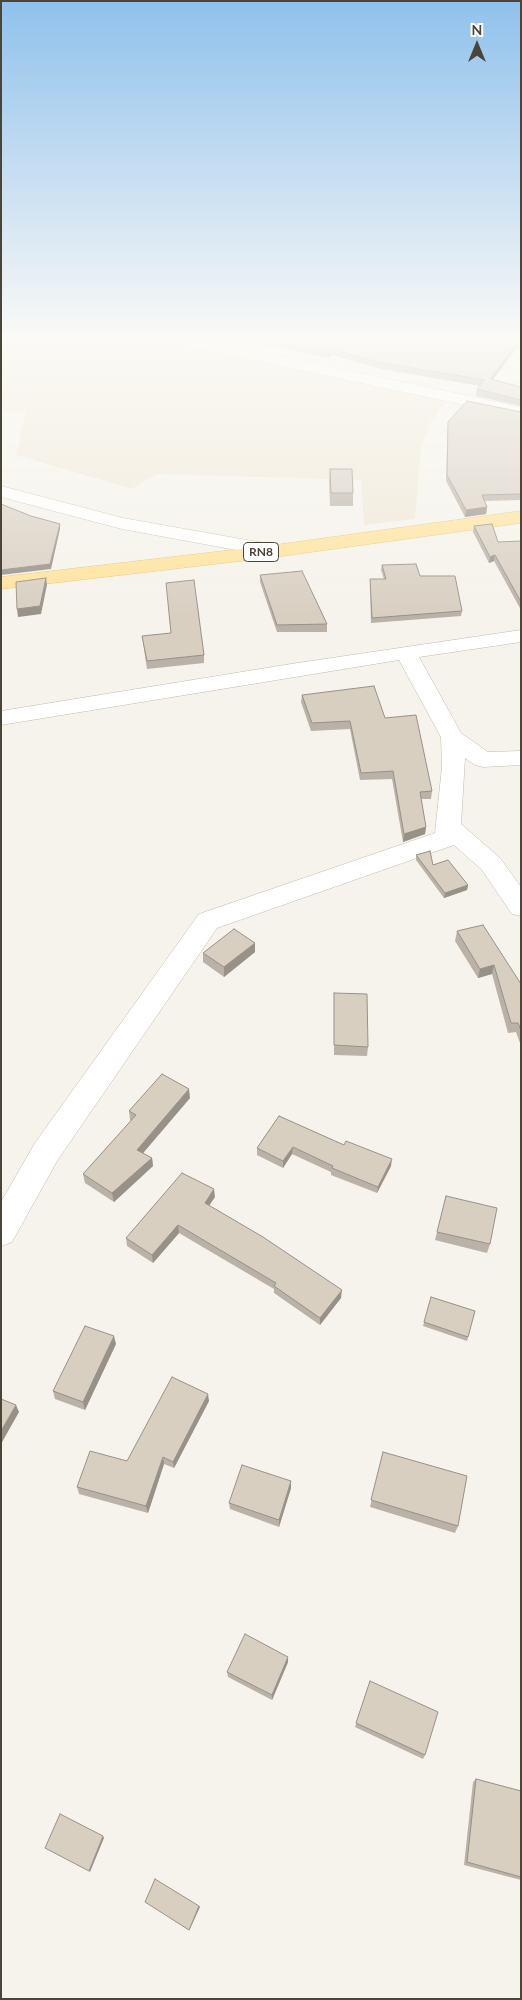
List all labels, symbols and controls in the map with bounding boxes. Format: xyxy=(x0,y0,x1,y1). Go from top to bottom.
north arrow xyxy=(452,20,502,70)
text: N xyxy=(472,21,482,38)
road number: RN8 xyxy=(244,542,278,562)

